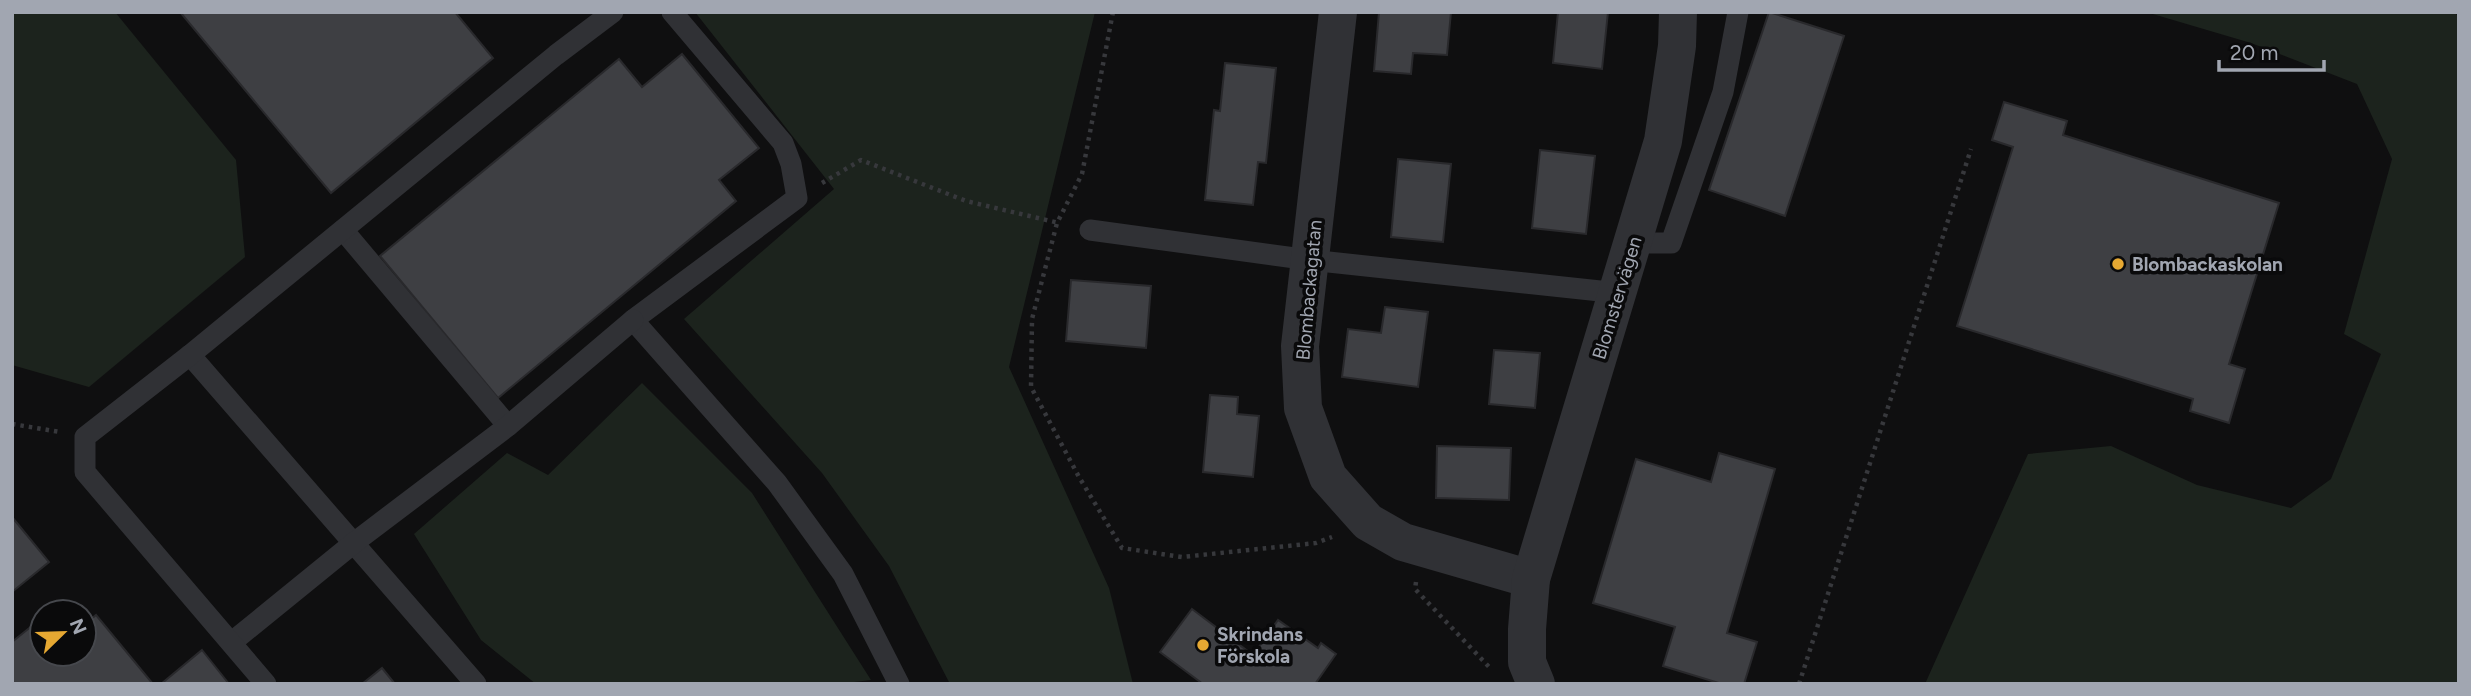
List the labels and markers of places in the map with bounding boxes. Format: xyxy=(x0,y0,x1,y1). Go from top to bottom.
place label: Blombackaskolan xyxy=(2132,253,2283,276)
marker: Blombackaskolan xyxy=(2110,256,2126,272)
place label: Skrindans Förskola xyxy=(1217,623,1303,668)
marker: Skrindans Förskola xyxy=(1195,637,1211,653)

